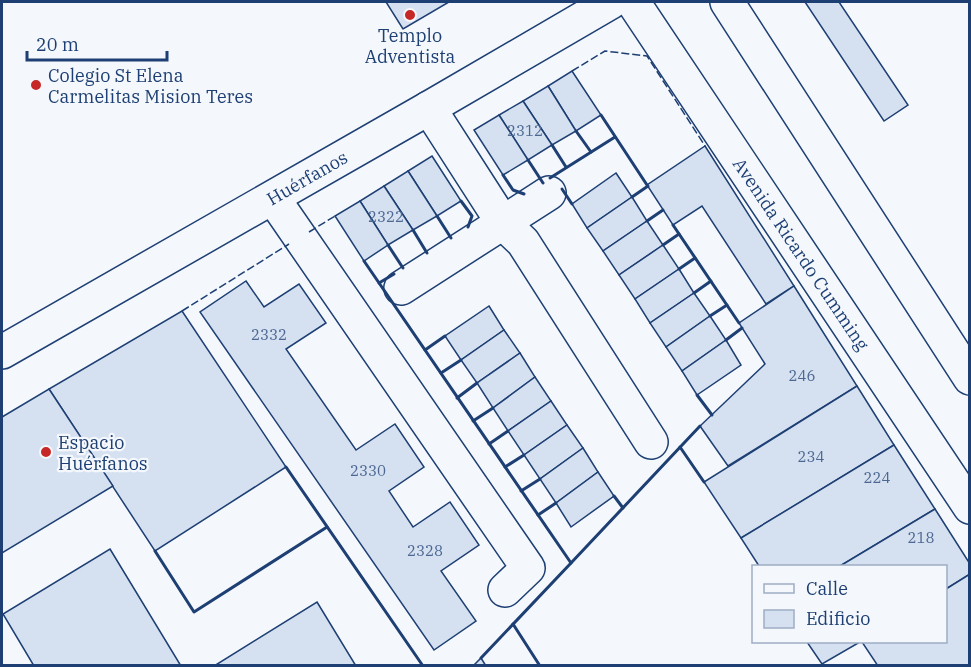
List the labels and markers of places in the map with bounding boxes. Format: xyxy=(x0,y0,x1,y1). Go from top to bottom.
marker: Templo Adventista xyxy=(403,8,417,22)
place label: Templo Adventista xyxy=(365,24,455,68)
place label: Colegio St Elena Carmelitas Mision Teres xyxy=(48,64,253,108)
marker: Colegio St Elena Carmelitas Mision Teres xyxy=(29,78,43,92)
place label: Espacio Huérfanos xyxy=(58,431,148,475)
marker: Espacio Huérfanos xyxy=(39,445,53,459)

